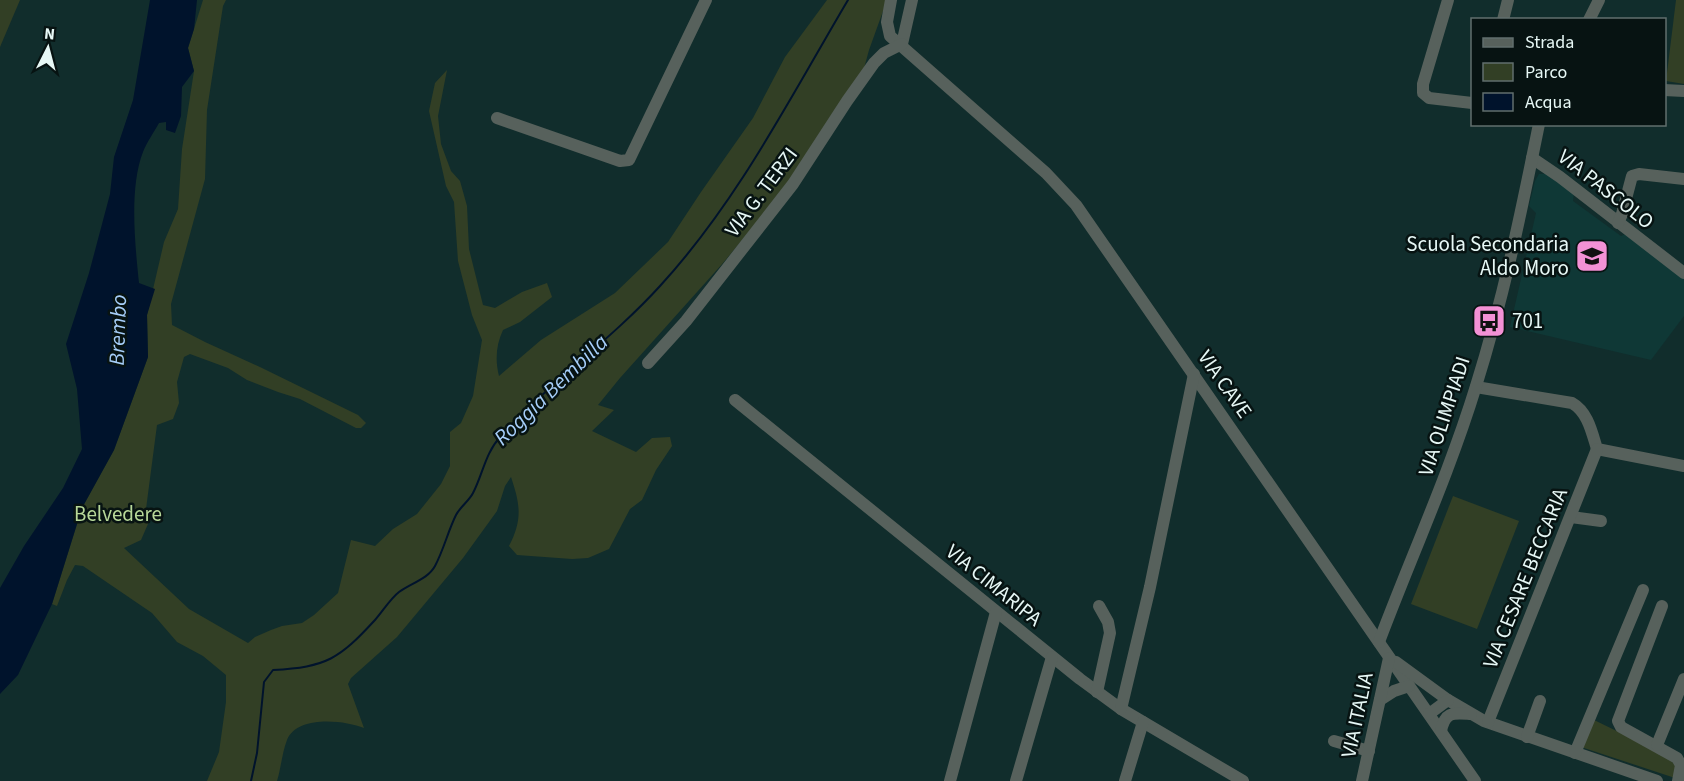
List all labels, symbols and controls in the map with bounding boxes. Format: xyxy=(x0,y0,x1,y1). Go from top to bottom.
north arrow xyxy=(18,18,78,78)
legend xyxy=(1471,18,1666,126)
text: N xyxy=(43,23,56,46)
text: Strada xyxy=(1525,30,1574,55)
text: Parco xyxy=(1525,60,1567,85)
text: Acqua xyxy=(1525,90,1571,115)
street label: VIA G. TERZI xyxy=(717,141,805,243)
street label: VIA PASCOLO xyxy=(1552,142,1660,236)
place label: Scuola Secondaria Aldo Moro xyxy=(1406,229,1569,283)
school or university icon: Scuola Secondaria Aldo Moro xyxy=(1574,238,1610,274)
water label: Brembo xyxy=(101,294,135,366)
bus stop icon: 701 xyxy=(1471,303,1507,339)
place label: 701 xyxy=(1512,306,1543,336)
water label: Roggia Bembilla xyxy=(487,327,616,453)
street label: VIA CAVE xyxy=(1191,344,1259,424)
street label: VIA OLIMPIADI xyxy=(1411,352,1477,480)
street label: VIA CESARE BECCARIA xyxy=(1475,483,1575,673)
park label: Belvedere xyxy=(74,499,162,529)
street label: VIA CIMARIPA xyxy=(940,537,1049,634)
street label: VIA ITALIA xyxy=(1333,669,1381,760)

